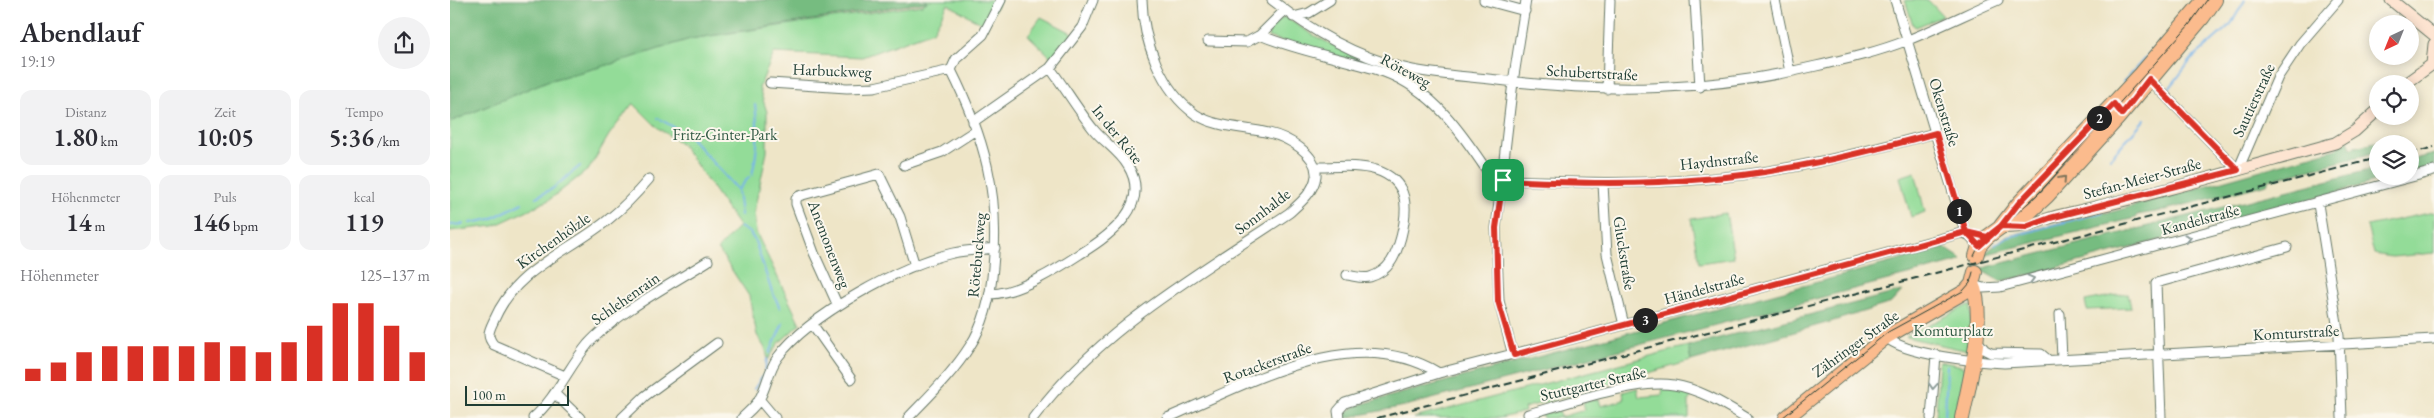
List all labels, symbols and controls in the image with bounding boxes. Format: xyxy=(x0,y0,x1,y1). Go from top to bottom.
text: Abendlauf xyxy=(20,14,141,50)
north arrow xyxy=(2369,15,2419,65)
map controls xyxy=(2369,15,2419,185)
button: share xyxy=(378,17,430,69)
street label: Röteweg xyxy=(1377,48,1436,93)
text: 19:19 xyxy=(20,51,55,72)
street label: Harbuckweg xyxy=(792,59,873,82)
street label: Schubertstraße xyxy=(1546,60,1638,85)
street label: Sautierstraße xyxy=(2227,60,2280,140)
street label: Okenstraße xyxy=(1924,75,1965,149)
button: locate xyxy=(2369,75,2419,125)
street label: In der Röte xyxy=(1087,100,1148,168)
text: Distanz xyxy=(65,103,106,121)
text: Zeit xyxy=(214,103,236,121)
text: Tempo xyxy=(345,103,384,121)
pin: 2 xyxy=(2086,106,2112,130)
text: 2 xyxy=(2096,109,2103,127)
text: 1.80 xyxy=(53,121,98,153)
text: 10:05 xyxy=(196,121,254,153)
text: 5:36 xyxy=(329,121,374,153)
park label: Fritz-Ginter-Park xyxy=(672,124,778,145)
text: km xyxy=(98,132,118,150)
text: /km xyxy=(374,132,400,150)
button: layers xyxy=(2369,135,2419,185)
street label: Haydnstraße xyxy=(1679,146,1759,175)
street label: Stefan-Meier-Straße xyxy=(2081,153,2203,204)
pin xyxy=(1482,159,1524,201)
icon: arrive xyxy=(1489,166,1517,194)
one-way arrow xyxy=(2057,175,2066,184)
street label: Sonnhalde xyxy=(1230,183,1295,239)
text: Höhenmeter xyxy=(51,188,120,206)
text: Puls xyxy=(213,188,236,206)
text: kcal xyxy=(354,188,375,206)
street label: Anemonenweg xyxy=(803,196,856,292)
pin: 1 xyxy=(1946,198,1972,224)
street label: Kandelstraße xyxy=(2159,199,2242,240)
text: 1 xyxy=(1956,202,1963,220)
text: 14 xyxy=(66,206,92,238)
text: 146 xyxy=(192,206,230,238)
text: 119 xyxy=(345,206,384,238)
street label: Kirchenhölzle xyxy=(512,207,594,274)
street label: Rötebuckweg xyxy=(962,211,991,298)
street label: Gluckstraße xyxy=(1608,215,1641,291)
text: m xyxy=(92,217,105,235)
text: bpm xyxy=(230,217,258,235)
one-way arrow xyxy=(2183,233,2191,243)
text: Höhenmeter xyxy=(20,265,99,286)
text: 125–137 m xyxy=(359,265,430,286)
street label: Schlehenrain xyxy=(587,267,664,330)
street label: Händelstraße xyxy=(1662,268,1747,309)
one-way arrow xyxy=(2026,274,2035,285)
street label: Zähringer Straße xyxy=(1808,305,1903,382)
pin: 3 xyxy=(1632,308,1658,332)
text: 3 xyxy=(1642,311,1649,329)
park label: Komturplatz xyxy=(1913,320,1993,341)
street label: Komturstraße xyxy=(2252,320,2340,345)
street label: Rotackerstraße xyxy=(1220,337,1314,388)
street label: Stuttgarter Straße xyxy=(1538,361,1648,406)
scale bar xyxy=(465,383,569,406)
one-way arrow xyxy=(1928,383,1939,391)
text: 100 m xyxy=(472,386,506,404)

